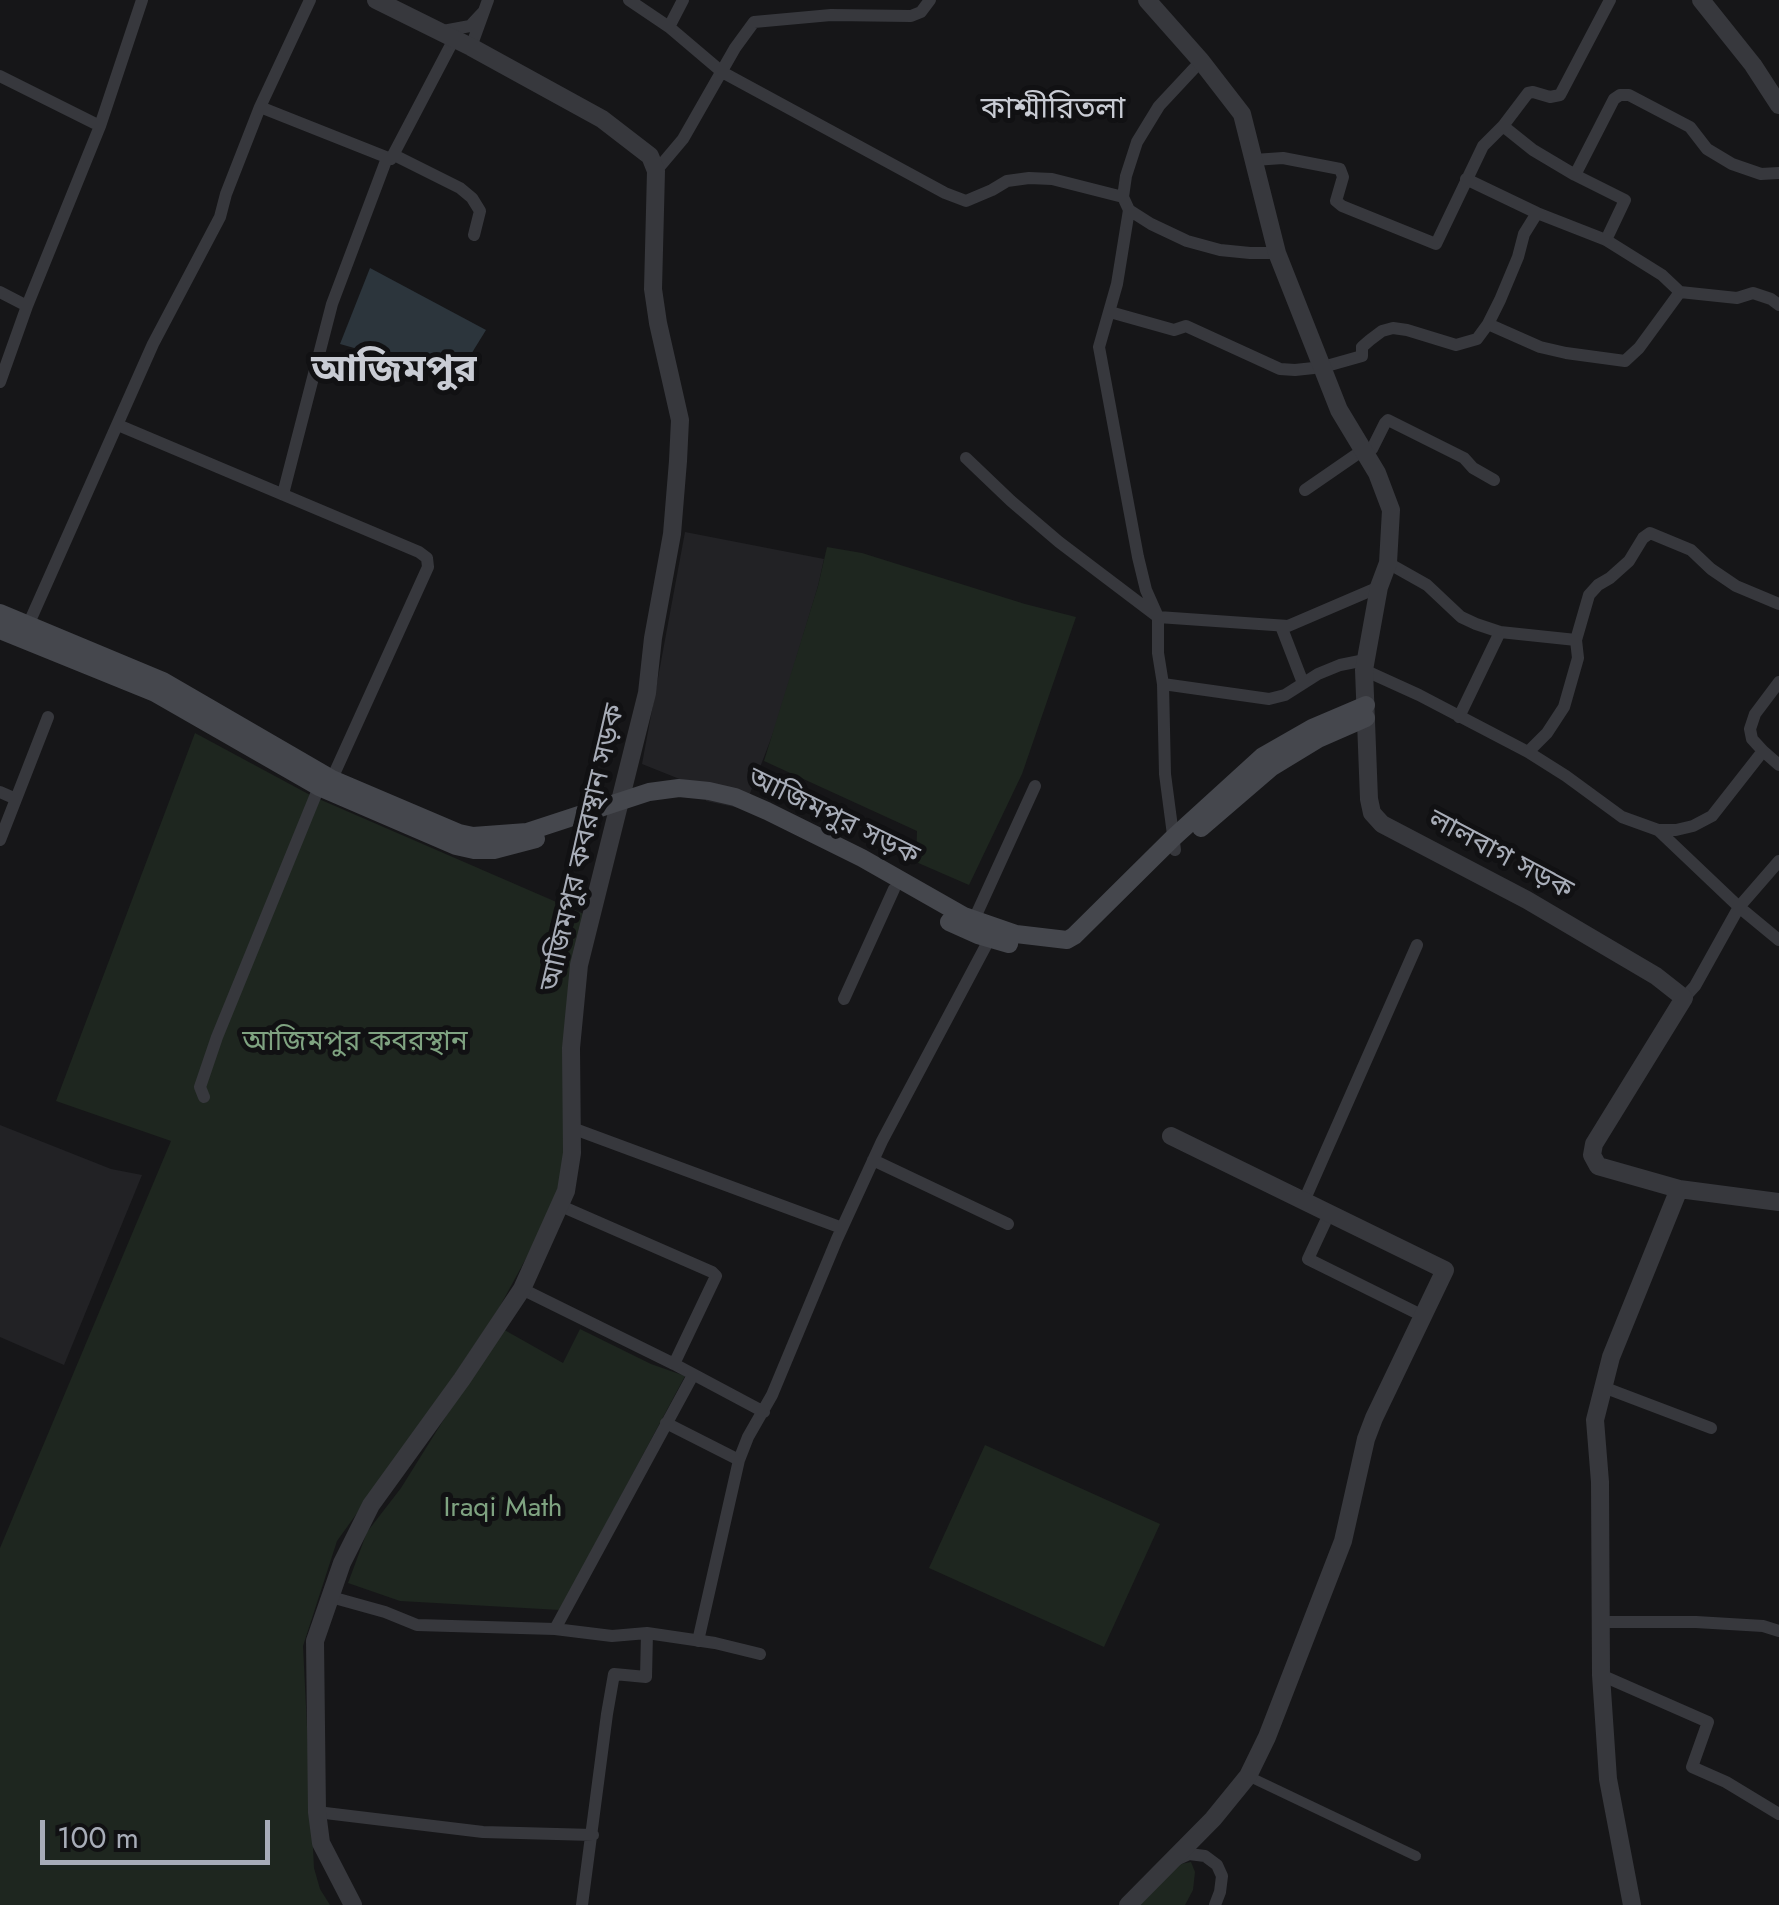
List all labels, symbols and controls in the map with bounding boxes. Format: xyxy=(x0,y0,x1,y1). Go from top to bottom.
district label: কাশ্মীরিতলা xyxy=(981,93,1125,129)
district label: আজিমপুর xyxy=(311,349,477,395)
street label: আজিমপুর কবরস্থান সড়ক xyxy=(535,701,633,995)
street label: আজিমপুর সড়ক xyxy=(742,762,924,874)
street label: লালবাগ সড়ক xyxy=(1422,804,1578,908)
park label: আজিমপুর কবরস্থান xyxy=(242,1026,468,1060)
park label: Iraqi Math xyxy=(443,1492,563,1526)
scale bar xyxy=(45,1800,275,1862)
text: 100 m xyxy=(57,1816,139,1859)

